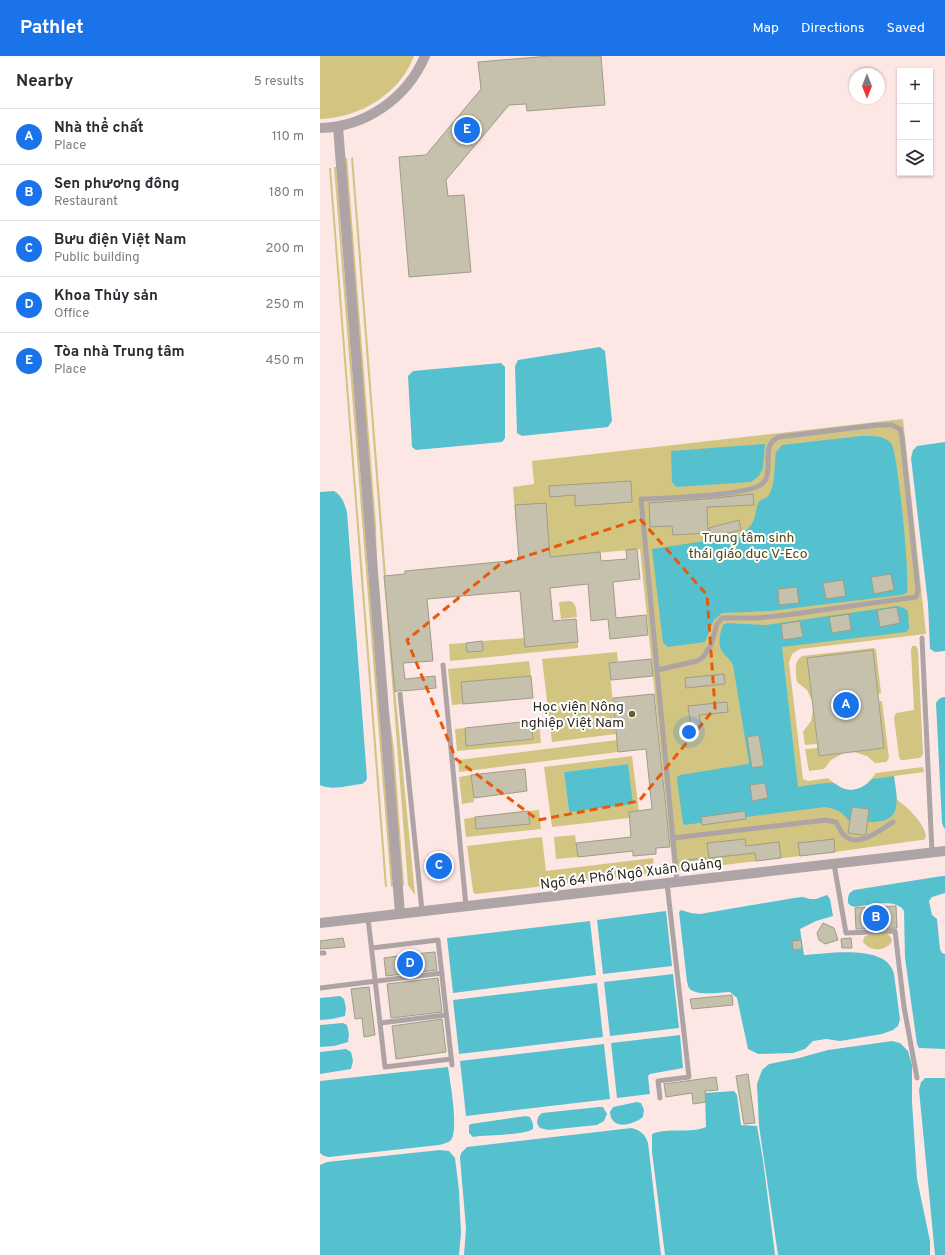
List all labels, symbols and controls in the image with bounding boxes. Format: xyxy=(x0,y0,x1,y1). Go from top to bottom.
text: Pathlet xyxy=(20,16,84,40)
text: Map xyxy=(753,20,779,37)
text: Directions xyxy=(801,20,865,37)
text: Saved xyxy=(887,20,925,37)
north arrow xyxy=(849,68,885,104)
map controls xyxy=(897,68,933,176)
button: + xyxy=(897,68,933,104)
text: Nearby xyxy=(16,71,73,93)
text: 5 results xyxy=(254,74,304,90)
button: − xyxy=(897,104,933,140)
pin: E xyxy=(454,115,480,145)
text: Nhà thể chất xyxy=(54,119,144,138)
text: A xyxy=(24,129,34,145)
text: 110 m xyxy=(272,129,304,145)
text: Place xyxy=(54,138,86,154)
button: layers xyxy=(897,140,933,176)
text: Sen phương đông xyxy=(54,175,180,194)
text: B xyxy=(25,185,33,201)
text: 180 m xyxy=(269,185,304,201)
text: Restaurant xyxy=(54,194,118,210)
text: Bưu điện Việt Nam xyxy=(54,231,186,250)
text: C xyxy=(25,241,33,257)
text: 200 m xyxy=(265,241,304,257)
text: Public building xyxy=(54,250,140,266)
text: Khoa Thủy sản xyxy=(54,287,158,306)
text: D xyxy=(24,297,34,313)
text: 250 m xyxy=(266,297,304,313)
text: Office xyxy=(54,306,89,322)
text: Tòa nhà Trung tâm xyxy=(54,343,185,362)
text: E xyxy=(25,353,33,369)
text: 450 m xyxy=(265,353,304,369)
text: Place xyxy=(54,362,86,378)
park label: Trung tâm sinh thái giáo dục V-Eco xyxy=(688,530,808,563)
pin: A xyxy=(833,690,859,720)
place label: Học viện Nông nghiệp Việt Nam xyxy=(521,699,624,732)
marker: Học viện Nông nghiệp Việt Nam xyxy=(627,709,637,719)
your location xyxy=(679,722,699,742)
pin: C xyxy=(426,851,452,881)
street label: Ngõ 64 Phố Ngô Xuân Quảng xyxy=(539,855,723,894)
pin: B xyxy=(863,903,889,933)
pin: D xyxy=(397,949,423,979)

